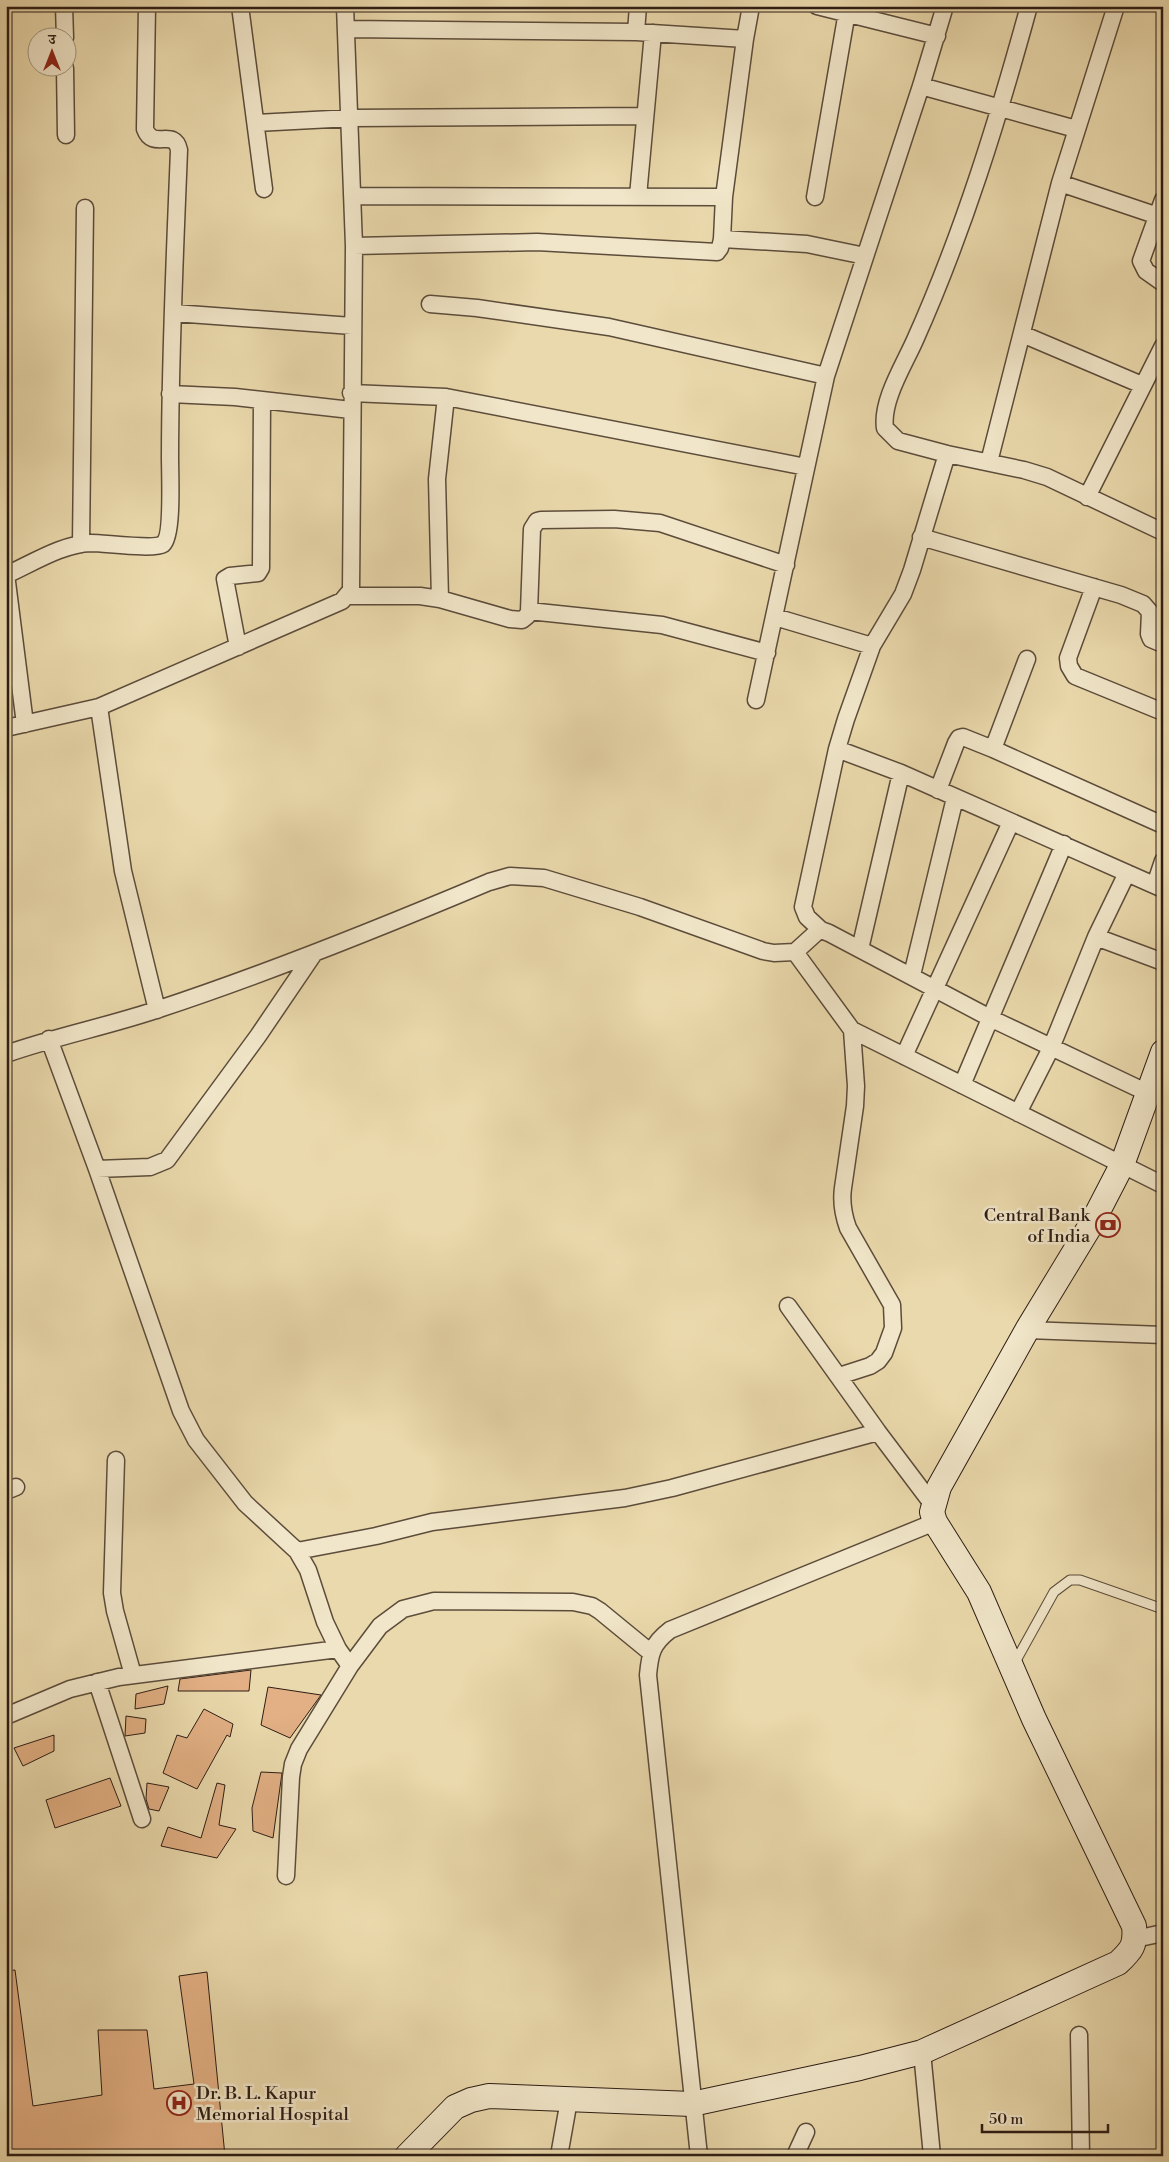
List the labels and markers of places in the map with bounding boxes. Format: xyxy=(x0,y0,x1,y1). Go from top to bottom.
place label: Central Bank of India xyxy=(984,1204,1092,1248)
bank icon: Central Bank of India xyxy=(1095,1212,1121,1238)
place label: Dr. B. L. Kapur Memorial Hospital xyxy=(196,2082,349,2126)
hospital icon: Dr. B. L. Kapur Memorial Hospital xyxy=(166,2090,192,2116)

